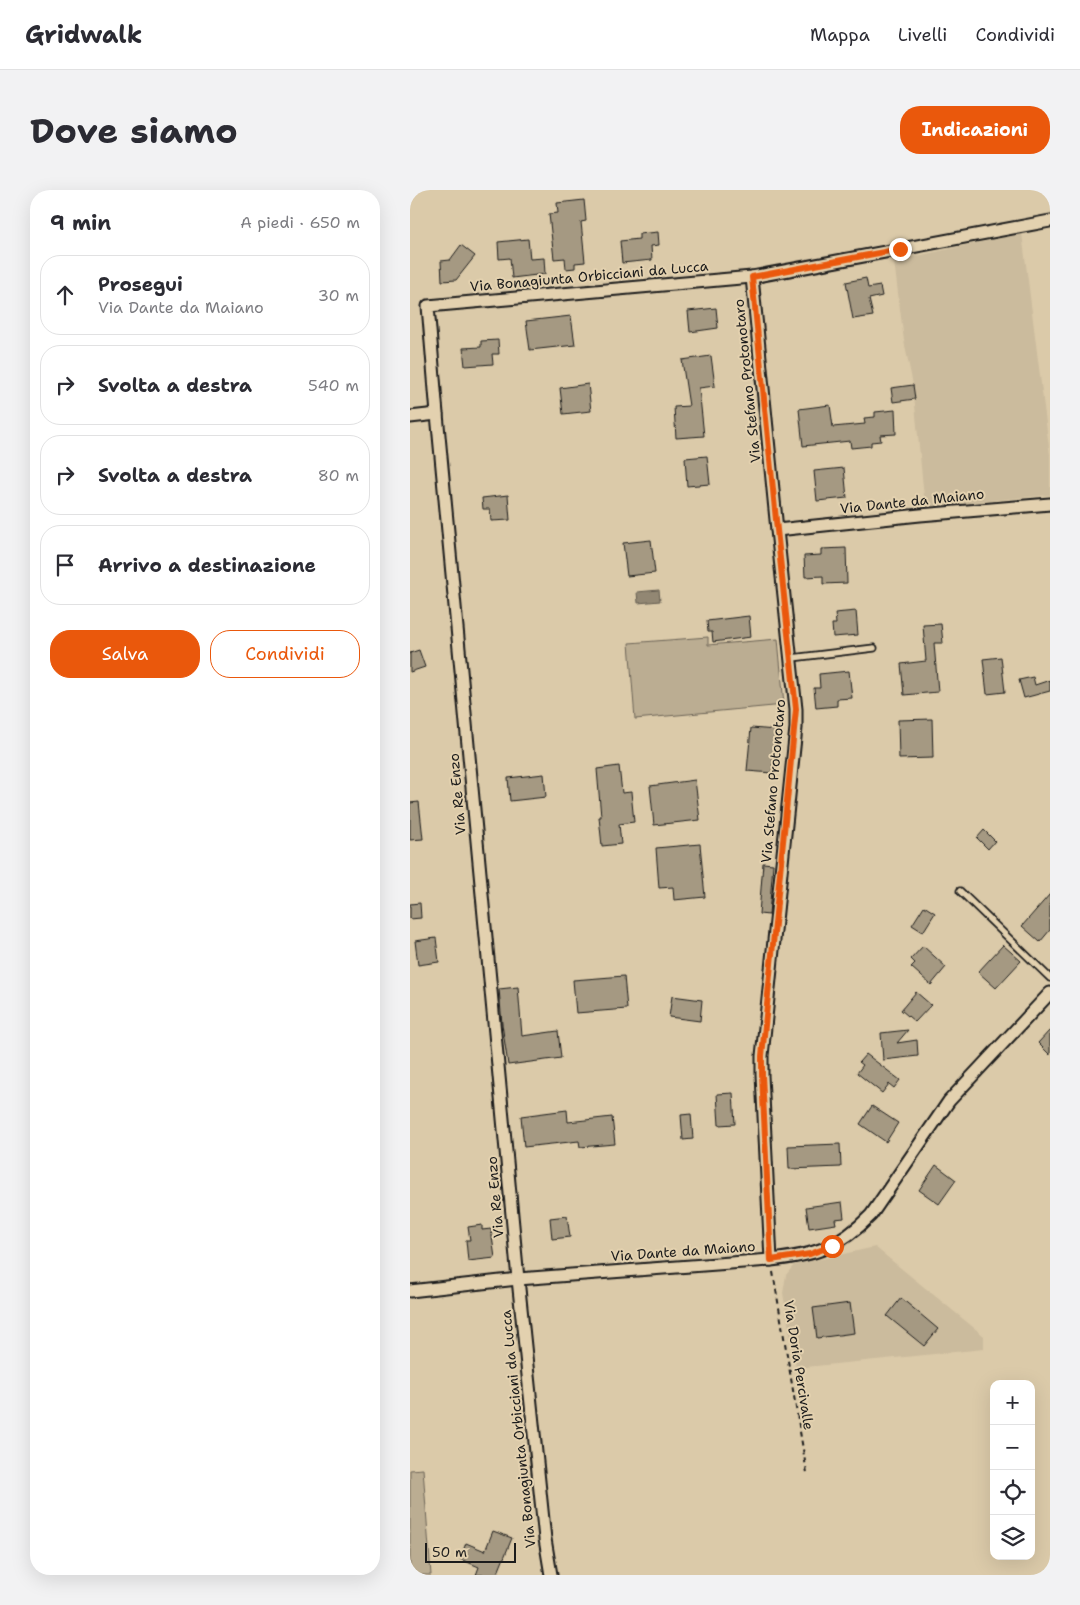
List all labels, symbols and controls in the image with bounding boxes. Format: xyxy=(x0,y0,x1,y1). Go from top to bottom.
text: Gridwalk xyxy=(25,19,142,51)
text: Mappa xyxy=(810,23,870,47)
text: Livelli xyxy=(898,23,947,47)
text: Condividi xyxy=(975,23,1055,47)
button: Indicazioni xyxy=(900,106,1050,154)
text: Dove siamo xyxy=(30,107,238,154)
text: 9 min xyxy=(50,209,111,237)
text: A piedi · 650 m xyxy=(240,212,360,233)
route end xyxy=(889,238,912,261)
street label: Via Bonagiunta Orbicciani da Lucca xyxy=(469,257,709,295)
text: Prosegui xyxy=(98,272,183,297)
icon: ahead xyxy=(51,281,79,309)
text: 30 m xyxy=(318,285,359,306)
text: Via Dante da Maiano xyxy=(98,297,264,318)
street label: Via Stefano Protonotaro xyxy=(729,298,765,464)
icon: right xyxy=(51,371,79,399)
text: Svolta a destra xyxy=(98,373,252,398)
text: 540 m xyxy=(308,375,359,396)
icon: right xyxy=(51,461,79,489)
text: Svolta a destra xyxy=(98,463,252,488)
text: 80 m xyxy=(318,465,359,486)
street label: Via Dante da Maiano xyxy=(839,484,985,518)
icon: arrive xyxy=(51,551,79,579)
text: Arrivo a destinazione xyxy=(98,553,316,578)
button: Salva xyxy=(50,630,200,678)
button: Condividi xyxy=(210,630,360,678)
street label: Via Stefano Protonotaro xyxy=(757,698,789,864)
street label: Via Re Enzo xyxy=(444,752,470,836)
street label: Via Re Enzo xyxy=(482,1155,508,1239)
route start xyxy=(821,1235,844,1258)
street label: Via Dante da Maiano xyxy=(610,1237,756,1265)
street label: Via Doria Percivalle xyxy=(780,1299,818,1431)
street label: Via Bonagiunta Orbicciani da Lucca xyxy=(497,1309,539,1549)
map controls xyxy=(990,1380,1035,1560)
button: + xyxy=(990,1380,1035,1425)
button: − xyxy=(990,1425,1035,1470)
button: locate xyxy=(990,1470,1035,1515)
button: layers xyxy=(990,1515,1035,1560)
scale bar xyxy=(425,1540,516,1563)
text: 50 m xyxy=(432,1543,467,1561)

